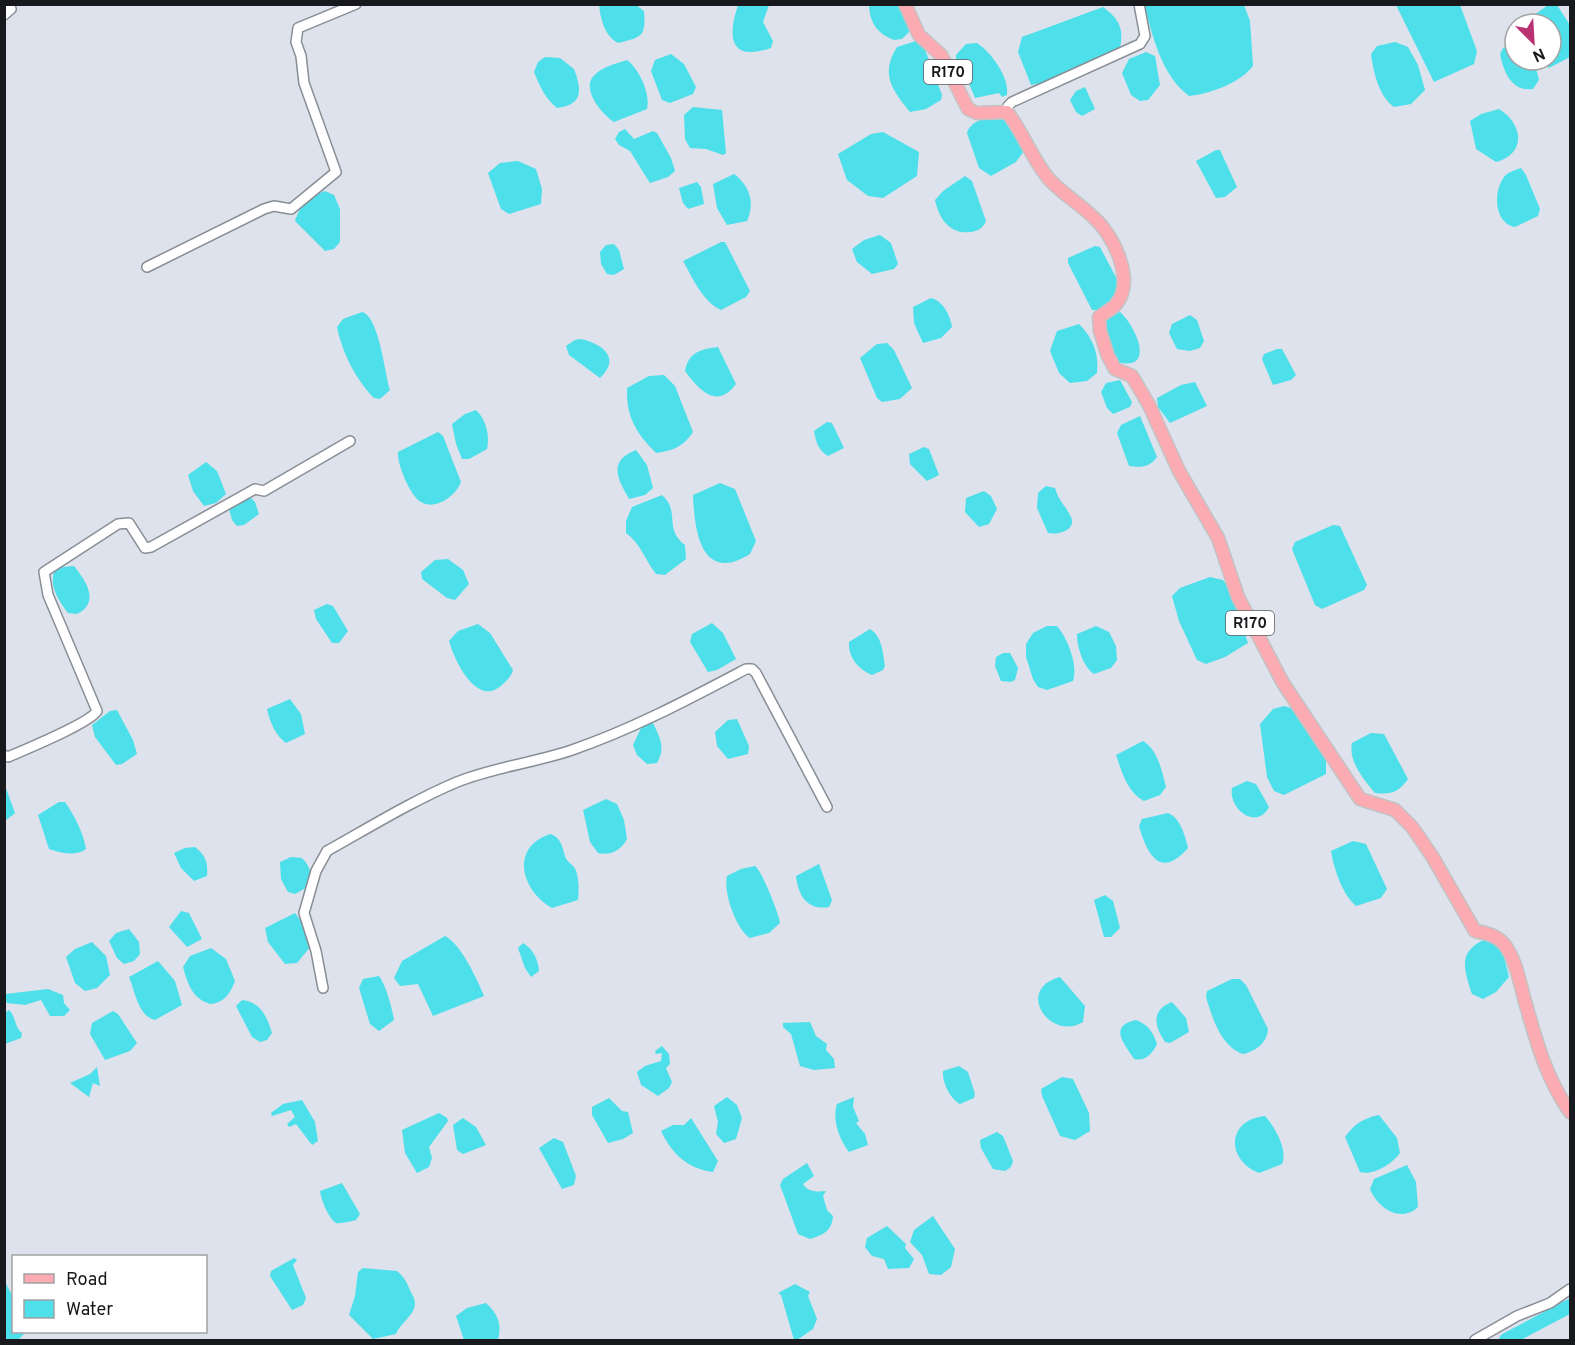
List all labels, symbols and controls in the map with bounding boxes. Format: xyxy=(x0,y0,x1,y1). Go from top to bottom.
north arrow xyxy=(1503,12,1563,72)
text: N xyxy=(1529,42,1548,65)
road number: R170 xyxy=(924,60,972,84)
road number: R170 xyxy=(1226,611,1274,635)
legend xyxy=(12,1255,207,1333)
text: Road xyxy=(66,1269,108,1292)
text: Water xyxy=(66,1299,113,1322)

